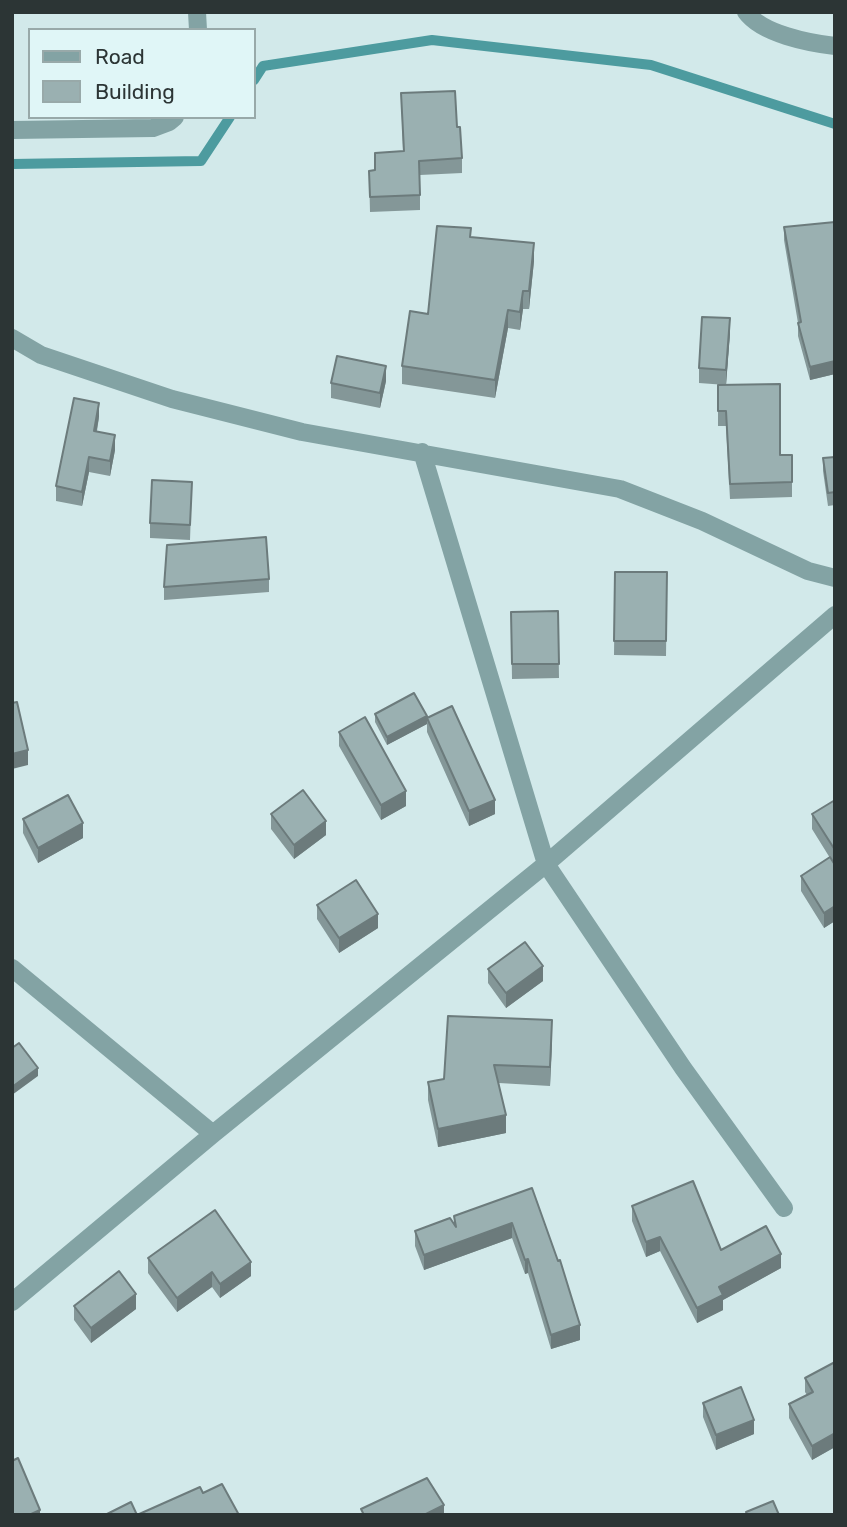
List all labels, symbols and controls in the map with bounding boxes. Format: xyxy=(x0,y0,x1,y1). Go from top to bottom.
legend xyxy=(28,28,256,119)
text: Road xyxy=(95,44,145,69)
text: Building xyxy=(95,79,175,104)

